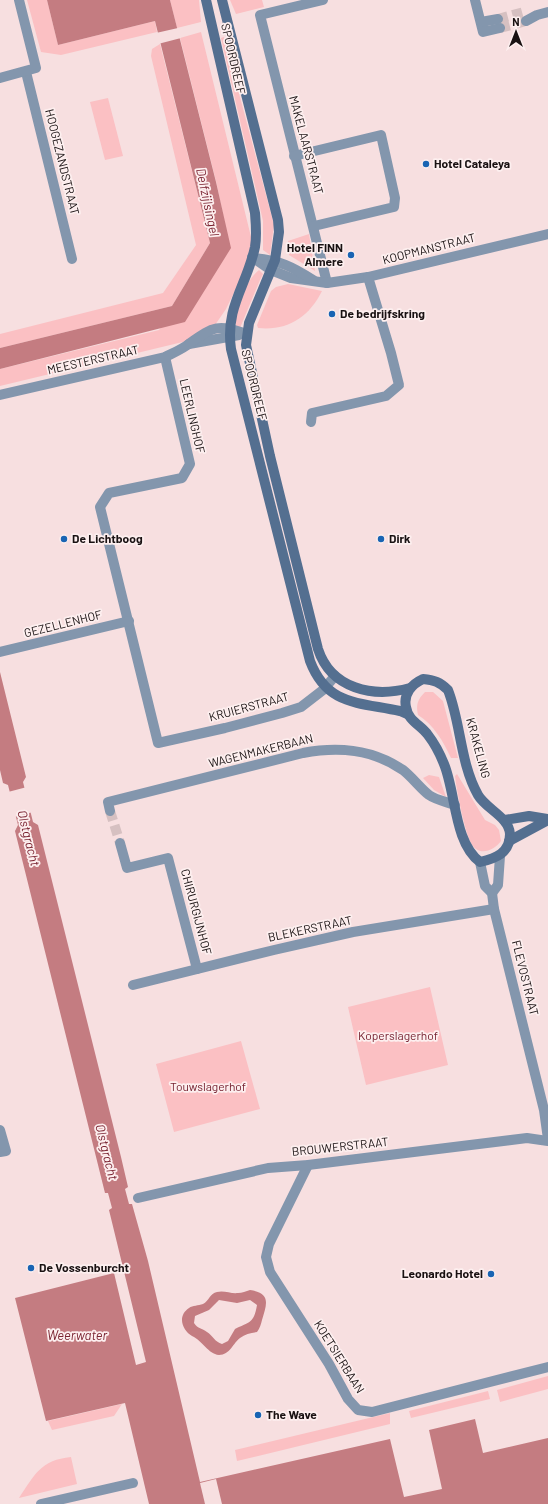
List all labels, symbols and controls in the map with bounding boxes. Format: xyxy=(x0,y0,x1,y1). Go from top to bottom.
north arrow xyxy=(496,12,536,52)
text: N xyxy=(512,15,520,28)
street label: SPOORDREEF xyxy=(219,22,249,96)
street label: MAKELAARSTRAAT xyxy=(287,94,327,196)
street label: HOOGEZANDSTRAAT xyxy=(43,107,83,216)
place label: Hotel Cataleya xyxy=(434,156,510,170)
marker: Hotel Cataleya xyxy=(421,159,431,169)
water label: Delfzijlsingel xyxy=(193,166,223,238)
street label: KOOPMANSTRAAT xyxy=(381,230,477,266)
place label: Hotel FINN Almere xyxy=(287,240,343,268)
marker: Hotel FINN Almere xyxy=(346,250,356,260)
place label: De bedrijfskring xyxy=(340,306,425,320)
marker: De bedrijfskring xyxy=(327,309,337,319)
street label: MEESTERSTRAAT xyxy=(46,342,140,376)
street label: SPOORDREEF xyxy=(239,348,271,422)
street label: LEERLINGHOF xyxy=(178,377,208,455)
place label: De Lichtboog xyxy=(72,531,143,545)
place label: Dirk xyxy=(389,531,411,545)
marker: De Lichtboog xyxy=(59,534,69,544)
marker: Dirk xyxy=(376,534,386,544)
street label: GEZELLENHOF xyxy=(22,607,103,639)
street label: KRUIERSTRAAT xyxy=(207,689,290,723)
street label: KRAKELING xyxy=(464,716,494,780)
street label: WAGENMAKERBAAN xyxy=(207,730,314,770)
water label: Olstgracht xyxy=(14,808,44,868)
street label: CHIRURGIJNHOF xyxy=(179,867,215,956)
street label: BLEKERSTRAAT xyxy=(267,912,353,944)
street label: FLEVOSTRAAT xyxy=(510,939,542,1017)
park label: Koperslagerhof xyxy=(358,1028,438,1042)
park label: Touwslagerhof xyxy=(170,1079,246,1093)
water label: Olstgracht xyxy=(92,1122,122,1182)
street label: BROUWERSTRAAT xyxy=(291,1134,389,1158)
place label: De Vossenburcht xyxy=(39,1260,130,1274)
marker: De Vossenburcht xyxy=(26,1263,36,1273)
place label: Leonardo Hotel xyxy=(402,1266,483,1280)
marker: Leonardo Hotel xyxy=(486,1269,496,1279)
street label: KOETSIERBAAN xyxy=(312,1317,368,1396)
water label: Weerwater xyxy=(47,1327,108,1343)
place label: The Wave xyxy=(266,1407,317,1421)
marker: The Wave xyxy=(253,1410,263,1420)

